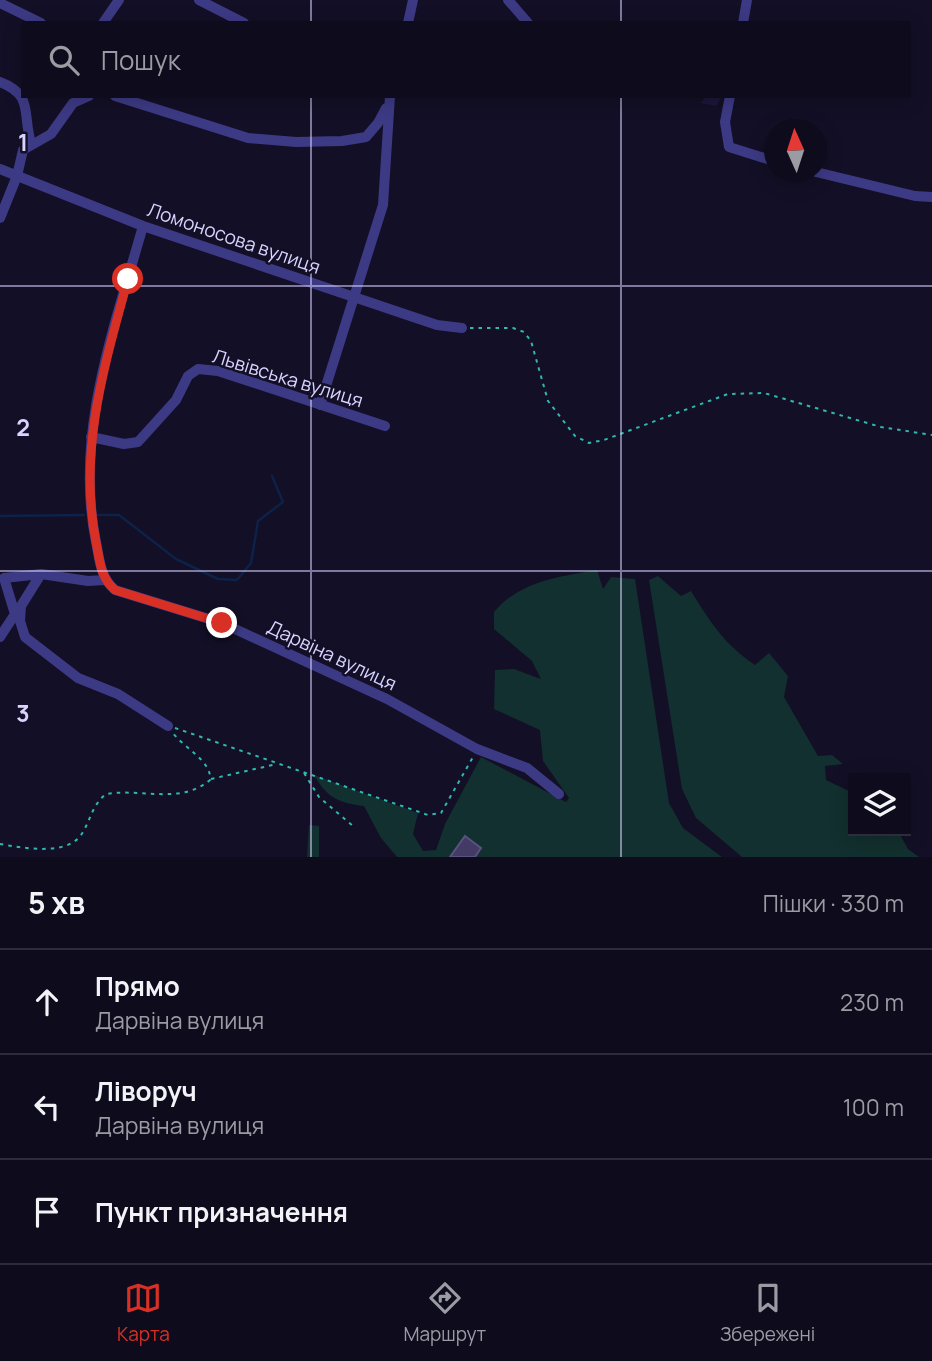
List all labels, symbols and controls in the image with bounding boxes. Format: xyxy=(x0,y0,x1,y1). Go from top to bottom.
search box xyxy=(21,21,911,98)
icon: search xyxy=(45,41,83,79)
text: Пошук xyxy=(101,42,181,78)
north arrow xyxy=(764,119,827,182)
text: 1 xyxy=(18,126,28,158)
street label: Ломоносова вулиця xyxy=(144,196,324,280)
route start xyxy=(112,263,143,294)
street label: Львівська вулиця xyxy=(210,343,366,413)
text: 2 xyxy=(16,411,30,443)
route end xyxy=(206,607,237,638)
street label: Дарвіна вулиця xyxy=(263,614,401,696)
text: 3 xyxy=(16,697,30,729)
map controls xyxy=(848,773,911,836)
button: layers xyxy=(848,773,911,836)
text: 5 хв xyxy=(28,882,85,923)
text: Пішки · 330 m xyxy=(763,887,904,919)
text: Прямо xyxy=(95,968,180,1004)
icon: ahead xyxy=(28,983,66,1021)
text: 230 m xyxy=(840,986,904,1018)
text: Дарвіна вулиця xyxy=(95,1004,264,1036)
text: Ліворуч xyxy=(95,1073,197,1109)
icon: left xyxy=(28,1088,66,1126)
text: 100 m xyxy=(843,1091,904,1123)
text: Дарвіна вулиця xyxy=(95,1109,264,1141)
icon: arrive xyxy=(28,1193,66,1231)
text: Пункт призначення xyxy=(95,1194,348,1230)
tab: Карта xyxy=(117,1279,170,1347)
tab: Маршрут xyxy=(404,1279,486,1347)
tab: Збережені xyxy=(720,1279,815,1347)

